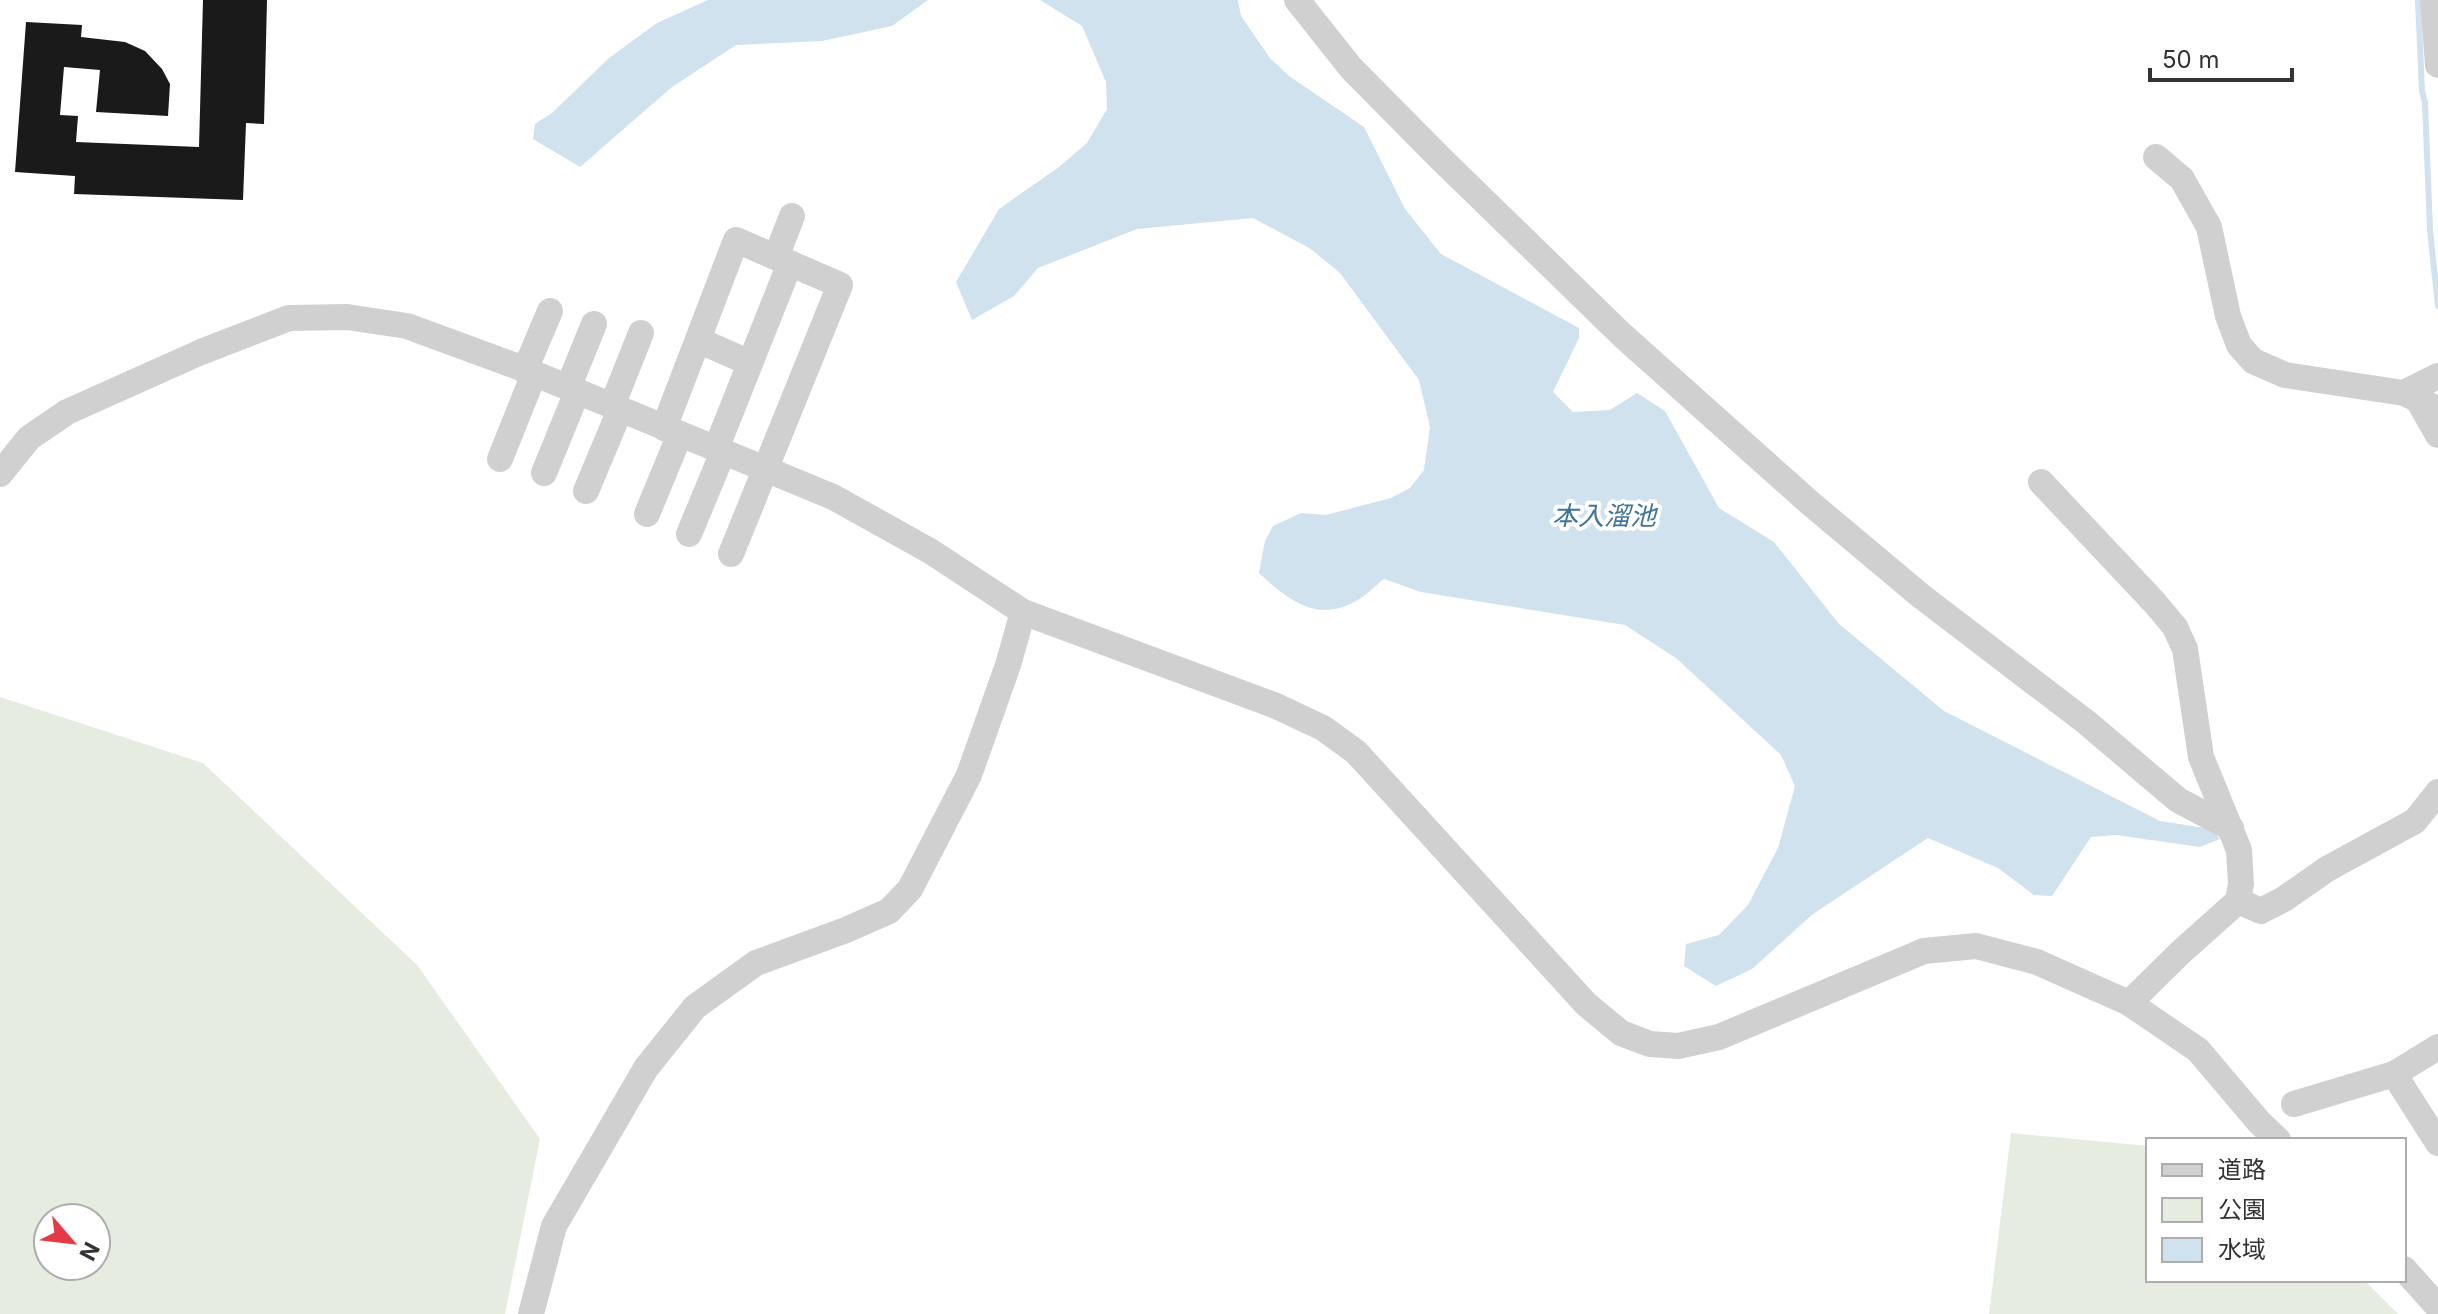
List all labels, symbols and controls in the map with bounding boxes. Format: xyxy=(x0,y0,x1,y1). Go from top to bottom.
scale bar xyxy=(2150,32,2292,82)
text: 50 m xyxy=(2162,45,2220,74)
water label: 本入溜池 xyxy=(1552,500,1659,531)
legend xyxy=(2146,1138,2406,1282)
text: 道路 xyxy=(2218,1155,2266,1184)
text: 公園 xyxy=(2218,1195,2266,1224)
north arrow xyxy=(32,1202,112,1282)
text: 水域 xyxy=(2218,1235,2266,1264)
text: N xyxy=(74,1238,105,1265)

